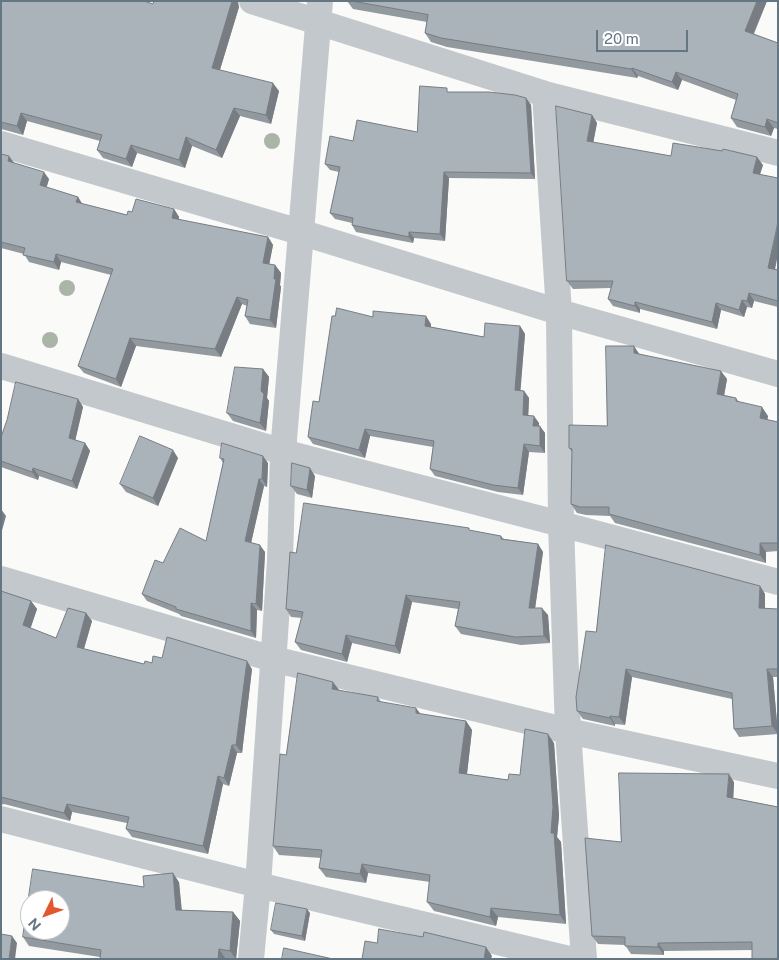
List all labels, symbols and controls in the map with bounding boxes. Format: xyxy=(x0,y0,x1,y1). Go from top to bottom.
scale bar xyxy=(599,20,692,52)
text: 20 m xyxy=(604,30,639,47)
north arrow xyxy=(20,890,70,940)
text: N xyxy=(25,915,44,934)

